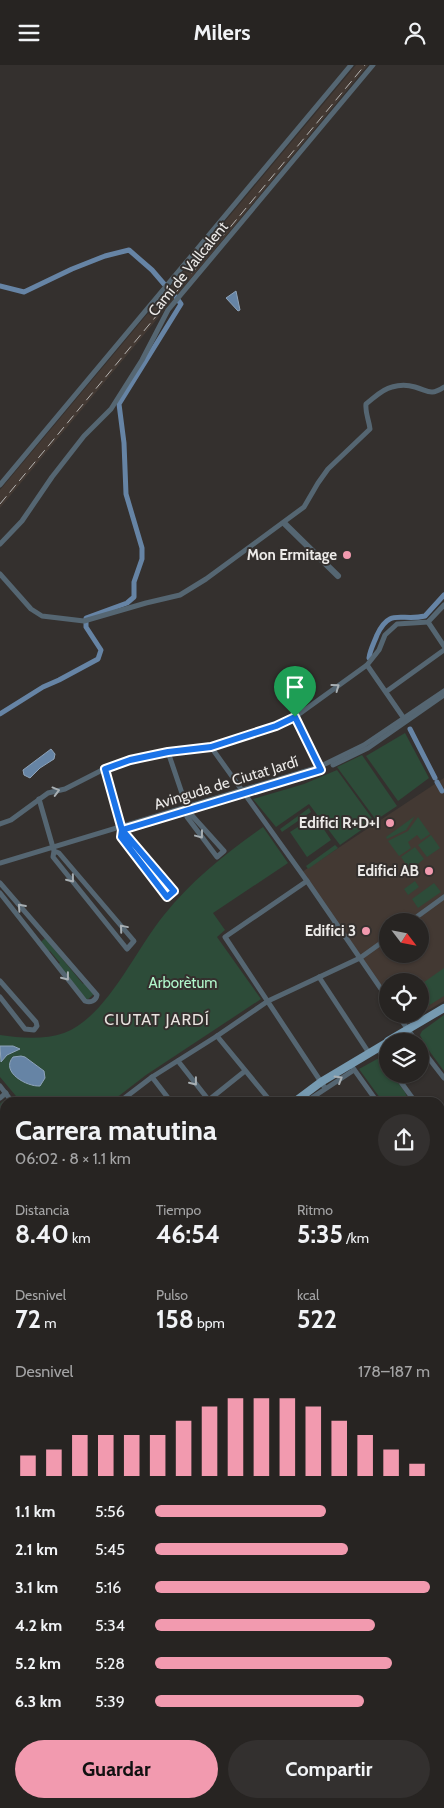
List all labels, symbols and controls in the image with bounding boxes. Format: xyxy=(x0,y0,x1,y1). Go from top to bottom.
icon: menu xyxy=(15,19,43,47)
text: Milers xyxy=(194,19,250,46)
icon: person xyxy=(401,19,429,47)
street label: Camí de Vallcalent xyxy=(144,218,232,320)
place label: Mon Ermitage xyxy=(247,546,337,564)
marker: Mon Ermitage xyxy=(341,549,353,561)
pin xyxy=(274,666,316,717)
icon: arrive xyxy=(281,673,309,701)
one-way arrow xyxy=(330,685,339,693)
street label: Avinguda de Ciutat Jardí xyxy=(152,753,300,813)
one-way arrow xyxy=(52,786,61,797)
place label: Edifici R+D+I xyxy=(299,814,380,832)
marker: Edifici R+D+I xyxy=(384,817,396,829)
one-way arrow xyxy=(194,829,203,839)
place label: Edifici AB xyxy=(357,862,419,880)
marker: Edifici AB xyxy=(423,865,435,877)
one-way arrow xyxy=(65,873,74,882)
one-way arrow xyxy=(18,903,27,912)
north arrow xyxy=(379,913,429,963)
map controls xyxy=(379,913,429,1083)
place label: Edifici 3 xyxy=(305,922,356,940)
one-way arrow xyxy=(121,925,129,934)
marker: Edifici 3 xyxy=(360,925,372,937)
one-way arrow xyxy=(61,971,69,980)
button: locate xyxy=(379,973,429,1023)
park label: Arborètum xyxy=(149,974,217,992)
district label: CIUTAT JARDÍ xyxy=(104,1010,210,1029)
button: layers xyxy=(379,1033,429,1083)
one-way arrow xyxy=(189,1076,198,1085)
one-way arrow xyxy=(334,1076,343,1086)
text: Carrera matutina xyxy=(15,1113,217,1147)
button: share xyxy=(378,1114,430,1166)
text: 06:02 · 8 × 1.1 km xyxy=(15,1149,131,1168)
text: Distancia xyxy=(15,1201,69,1219)
text: Tiempo xyxy=(156,1201,201,1219)
text: Ritmo xyxy=(297,1201,333,1219)
text: 8.40 xyxy=(15,1219,69,1249)
text: 46:54 xyxy=(156,1219,220,1249)
text: 5:35 xyxy=(297,1219,343,1249)
text: km xyxy=(69,1229,91,1247)
text: /km xyxy=(343,1229,369,1247)
text: Desnivel xyxy=(15,1286,66,1304)
text: Pulso xyxy=(156,1286,188,1304)
text: kcal xyxy=(297,1286,319,1304)
text: 72 xyxy=(15,1304,41,1334)
text: 158 xyxy=(156,1304,194,1334)
text: 522 xyxy=(297,1304,337,1334)
text: m xyxy=(41,1314,56,1332)
text: bpm xyxy=(194,1314,225,1332)
text: Desnivel xyxy=(15,1362,73,1381)
text: 178–187 m xyxy=(358,1362,430,1381)
text: 1.1 km xyxy=(15,1502,55,1521)
text: 5:56 xyxy=(95,1502,125,1521)
text: 2.1 km xyxy=(15,1540,58,1559)
text: 5:45 xyxy=(95,1540,125,1559)
text: 3.1 km xyxy=(15,1578,58,1597)
text: 5:16 xyxy=(95,1578,121,1597)
text: 4.2 km xyxy=(15,1616,62,1635)
text: 5:34 xyxy=(95,1616,125,1635)
text: 5.2 km xyxy=(15,1654,61,1673)
text: 5:28 xyxy=(95,1654,125,1673)
text: 6.3 km xyxy=(15,1692,61,1711)
text: 5:39 xyxy=(95,1692,125,1711)
button: Guardar xyxy=(15,1740,218,1798)
button: Compartir xyxy=(228,1740,430,1798)

